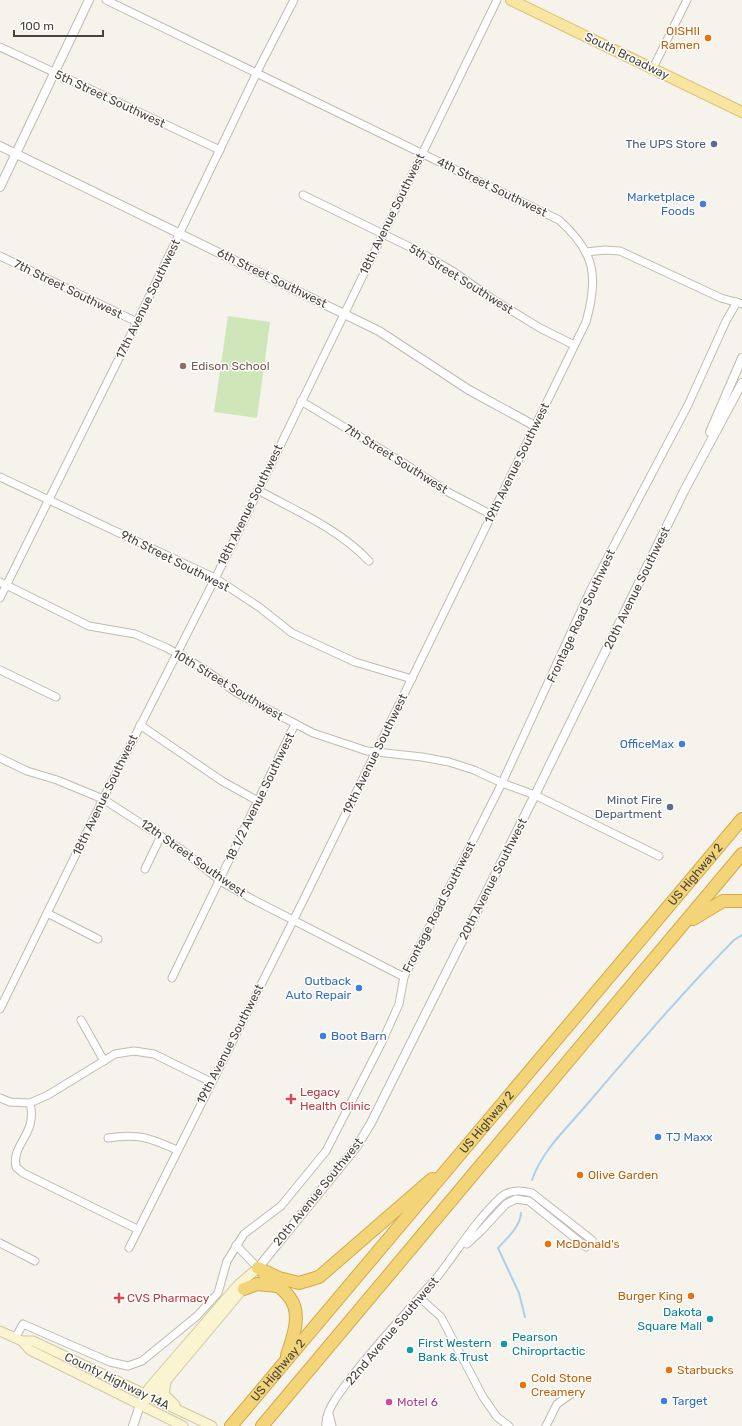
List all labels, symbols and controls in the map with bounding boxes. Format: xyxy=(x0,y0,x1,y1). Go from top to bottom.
scale bar xyxy=(14,12,103,38)
text: 100 m xyxy=(20,19,54,33)
place label: OISHII Ramen xyxy=(661,24,700,52)
street label: South Broadway xyxy=(583,30,672,83)
marker: OISHII Ramen xyxy=(703,33,713,43)
street label: 5th Street Southwest xyxy=(53,67,168,131)
place label: The UPS Store xyxy=(626,137,706,151)
marker: The UPS Store xyxy=(709,139,719,149)
street label: 18th Avenue Southwest xyxy=(357,151,428,277)
street label: 4th Street Southwest xyxy=(435,154,549,220)
place label: Marketplace Foods xyxy=(627,190,695,218)
marker: Marketplace Foods xyxy=(698,199,708,209)
street label: 17th Avenue Southwest xyxy=(113,237,183,361)
street label: 5th Street Southwest xyxy=(406,241,516,317)
street label: 6th Street Southwest xyxy=(215,245,329,311)
street label: 7th Street Southwest xyxy=(11,257,125,322)
place label: Edison School xyxy=(191,359,270,373)
marker: Edison School xyxy=(178,361,188,371)
street label: 19th Avenue Southwest xyxy=(482,400,552,526)
street label: 7th Street Southwest xyxy=(342,421,451,497)
street label: 18th Avenue Southwest xyxy=(215,442,286,568)
street label: 20th Avenue Southwest xyxy=(601,524,673,652)
street label: 9th Street Southwest xyxy=(118,527,232,595)
street label: Frontage Road Southwest xyxy=(544,547,618,685)
street label: 10th Street Southwest xyxy=(170,647,286,724)
street label: 19th Avenue Southwest xyxy=(340,691,410,817)
street label: 18 1/2 Avenue Southwest xyxy=(223,730,297,864)
street label: 18th Avenue Southwest xyxy=(70,732,141,858)
place label: OfficeMax xyxy=(620,737,675,751)
marker: OfficeMax xyxy=(677,739,687,749)
place label: Minot Fire Department xyxy=(595,793,662,821)
marker: Minot Fire Department xyxy=(665,802,675,812)
street label: 12th Street Southwest xyxy=(138,816,249,900)
street label: 20th Avenue Southwest xyxy=(456,816,530,942)
street label: Frontage Road Southwest xyxy=(400,839,478,975)
street label: US Highway 2 xyxy=(665,840,725,908)
place label: Outback Auto Repair xyxy=(286,974,352,1002)
street label: 19th Avenue Southwest xyxy=(194,982,266,1106)
marker: Outback Auto Repair xyxy=(354,983,364,993)
place label: Boot Barn xyxy=(331,1029,387,1043)
marker: Boot Barn xyxy=(318,1031,328,1041)
place label: Legacy Health Clinic xyxy=(300,1085,371,1113)
street label: US Highway 2 xyxy=(457,1088,517,1156)
marker: Legacy Health Clinic xyxy=(285,1093,297,1105)
place label: TJ Maxx xyxy=(666,1130,713,1144)
marker: TJ Maxx xyxy=(653,1132,663,1142)
street label: 20th Avenue Southwest xyxy=(270,1135,366,1249)
place label: Olive Garden xyxy=(588,1168,658,1182)
marker: Olive Garden xyxy=(575,1170,585,1180)
place label: McDonald's xyxy=(556,1237,620,1251)
marker: McDonald's xyxy=(543,1239,553,1249)
street label: 22nd Avenue Southwest xyxy=(343,1274,441,1388)
place label: Burger King xyxy=(618,1289,683,1303)
place label: CVS Pharmacy xyxy=(127,1291,210,1305)
marker: Burger King xyxy=(686,1291,696,1301)
marker: CVS Pharmacy xyxy=(114,1293,124,1303)
place label: Dakota Square Mall xyxy=(637,1305,702,1333)
marker: Dakota Square Mall xyxy=(705,1314,715,1324)
place label: Pearson Chiroprtactic xyxy=(512,1330,586,1358)
street label: US Highway 2 xyxy=(248,1336,308,1404)
place label: First Western Bank & Trust xyxy=(418,1336,491,1364)
marker: Pearson Chiroprtactic xyxy=(499,1339,509,1349)
marker: First Western Bank & Trust xyxy=(405,1345,415,1355)
street label: County Highway 14A xyxy=(62,1350,172,1412)
place label: Starbucks xyxy=(677,1363,734,1377)
marker: Starbucks xyxy=(664,1365,674,1375)
place label: Cold Stone Creamery xyxy=(531,1371,592,1399)
marker: Cold Stone Creamery xyxy=(518,1380,528,1390)
place label: Target xyxy=(672,1394,708,1408)
place label: Motel 6 xyxy=(397,1395,438,1409)
marker: Target xyxy=(659,1396,669,1406)
marker: Motel 6 xyxy=(384,1397,394,1407)

